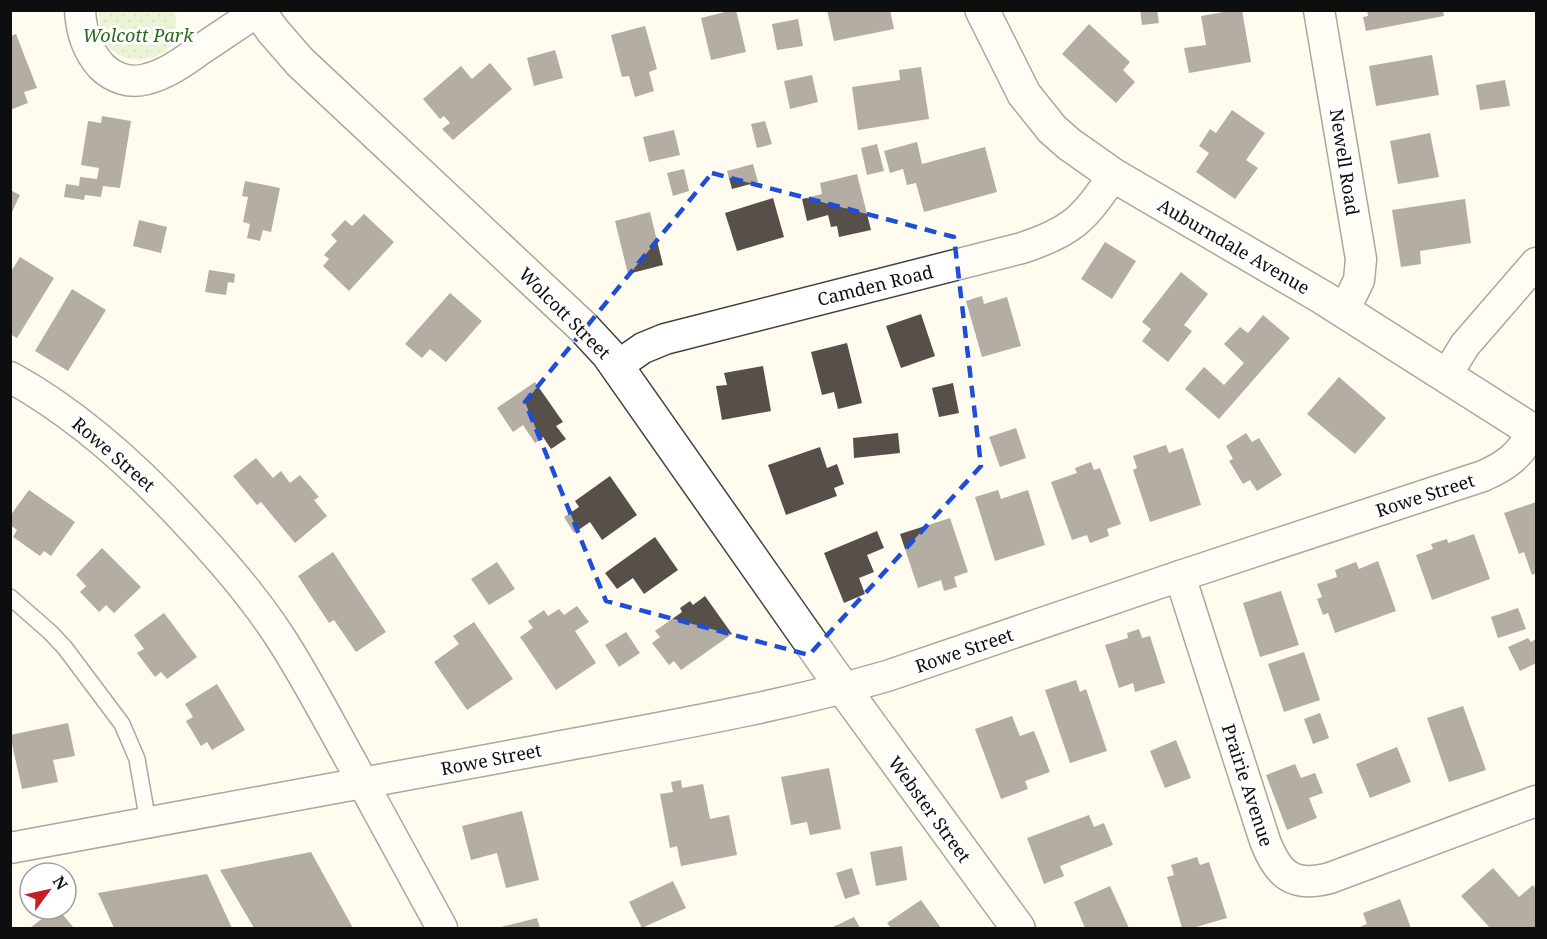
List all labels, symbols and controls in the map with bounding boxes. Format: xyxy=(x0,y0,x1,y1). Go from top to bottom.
park label: Wolcott Park xyxy=(83,23,194,47)
street label: Newell Road xyxy=(1325,107,1365,217)
street label: Auburndale Avenue xyxy=(1154,193,1314,299)
street label: Camden Road xyxy=(815,259,935,311)
street label: Wolcott Street xyxy=(514,262,616,364)
street label: Rowe Street xyxy=(68,411,160,497)
street label: Rowe Street xyxy=(1373,468,1477,522)
street label: Rowe Street xyxy=(912,622,1016,678)
street label: Prairie Avenue xyxy=(1217,721,1279,849)
street label: Rowe Street xyxy=(439,737,543,781)
street label: Webster Street xyxy=(883,751,977,867)
north arrow xyxy=(18,861,78,921)
text: N xyxy=(48,872,73,894)

